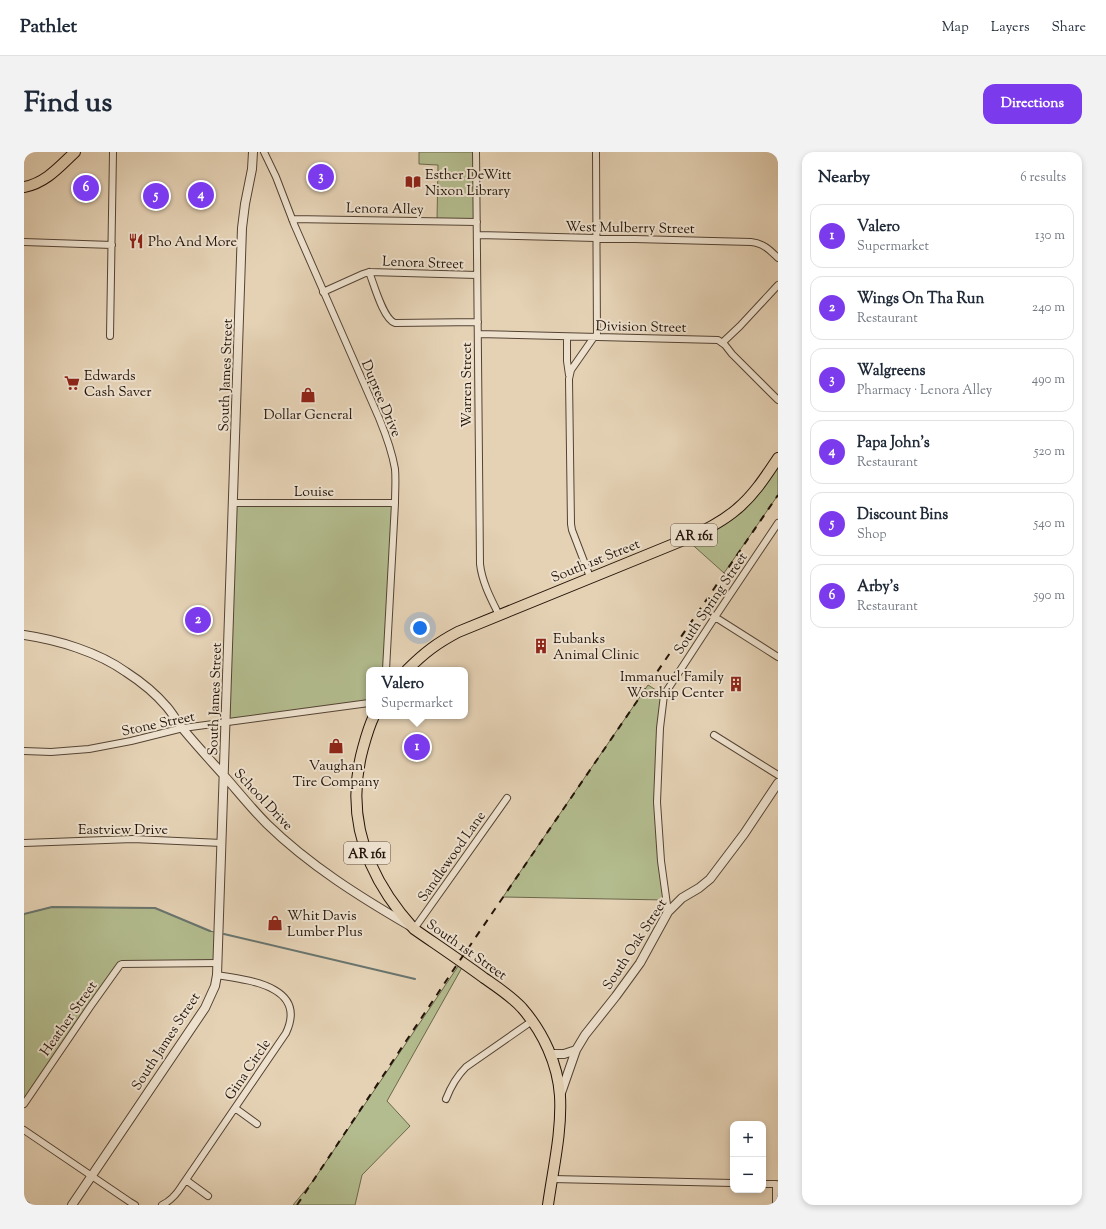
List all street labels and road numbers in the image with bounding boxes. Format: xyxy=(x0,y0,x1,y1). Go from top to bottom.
street label: Lenora Alley xyxy=(346,199,424,221)
street label: West Mulberry Street xyxy=(565,218,695,240)
street label: Lenora Street xyxy=(382,253,464,275)
street label: Division Street xyxy=(595,317,687,339)
street label: South James Street xyxy=(215,318,239,432)
street label: Warren Street xyxy=(458,342,478,428)
street label: Dupree Drive xyxy=(355,357,405,440)
street label: Louise xyxy=(294,483,334,503)
road number: AR 161 xyxy=(671,524,717,546)
street label: South 1st Street xyxy=(548,535,643,589)
street label: South Spring Street xyxy=(670,549,753,659)
street label: South James Street xyxy=(204,642,228,756)
street label: Stone Street xyxy=(120,707,197,742)
street label: School Drive xyxy=(228,765,297,836)
street label: Sandlewood Lane xyxy=(414,808,491,907)
street label: Eastview Drive xyxy=(78,821,168,841)
road number: AR 161 xyxy=(344,842,390,864)
street label: South Oak Street xyxy=(599,895,673,995)
street label: South 1st Street xyxy=(422,915,510,986)
street label: Heather Street xyxy=(36,977,103,1061)
street label: South James Street xyxy=(127,989,206,1095)
street label: Gina Circle xyxy=(221,1036,277,1105)

